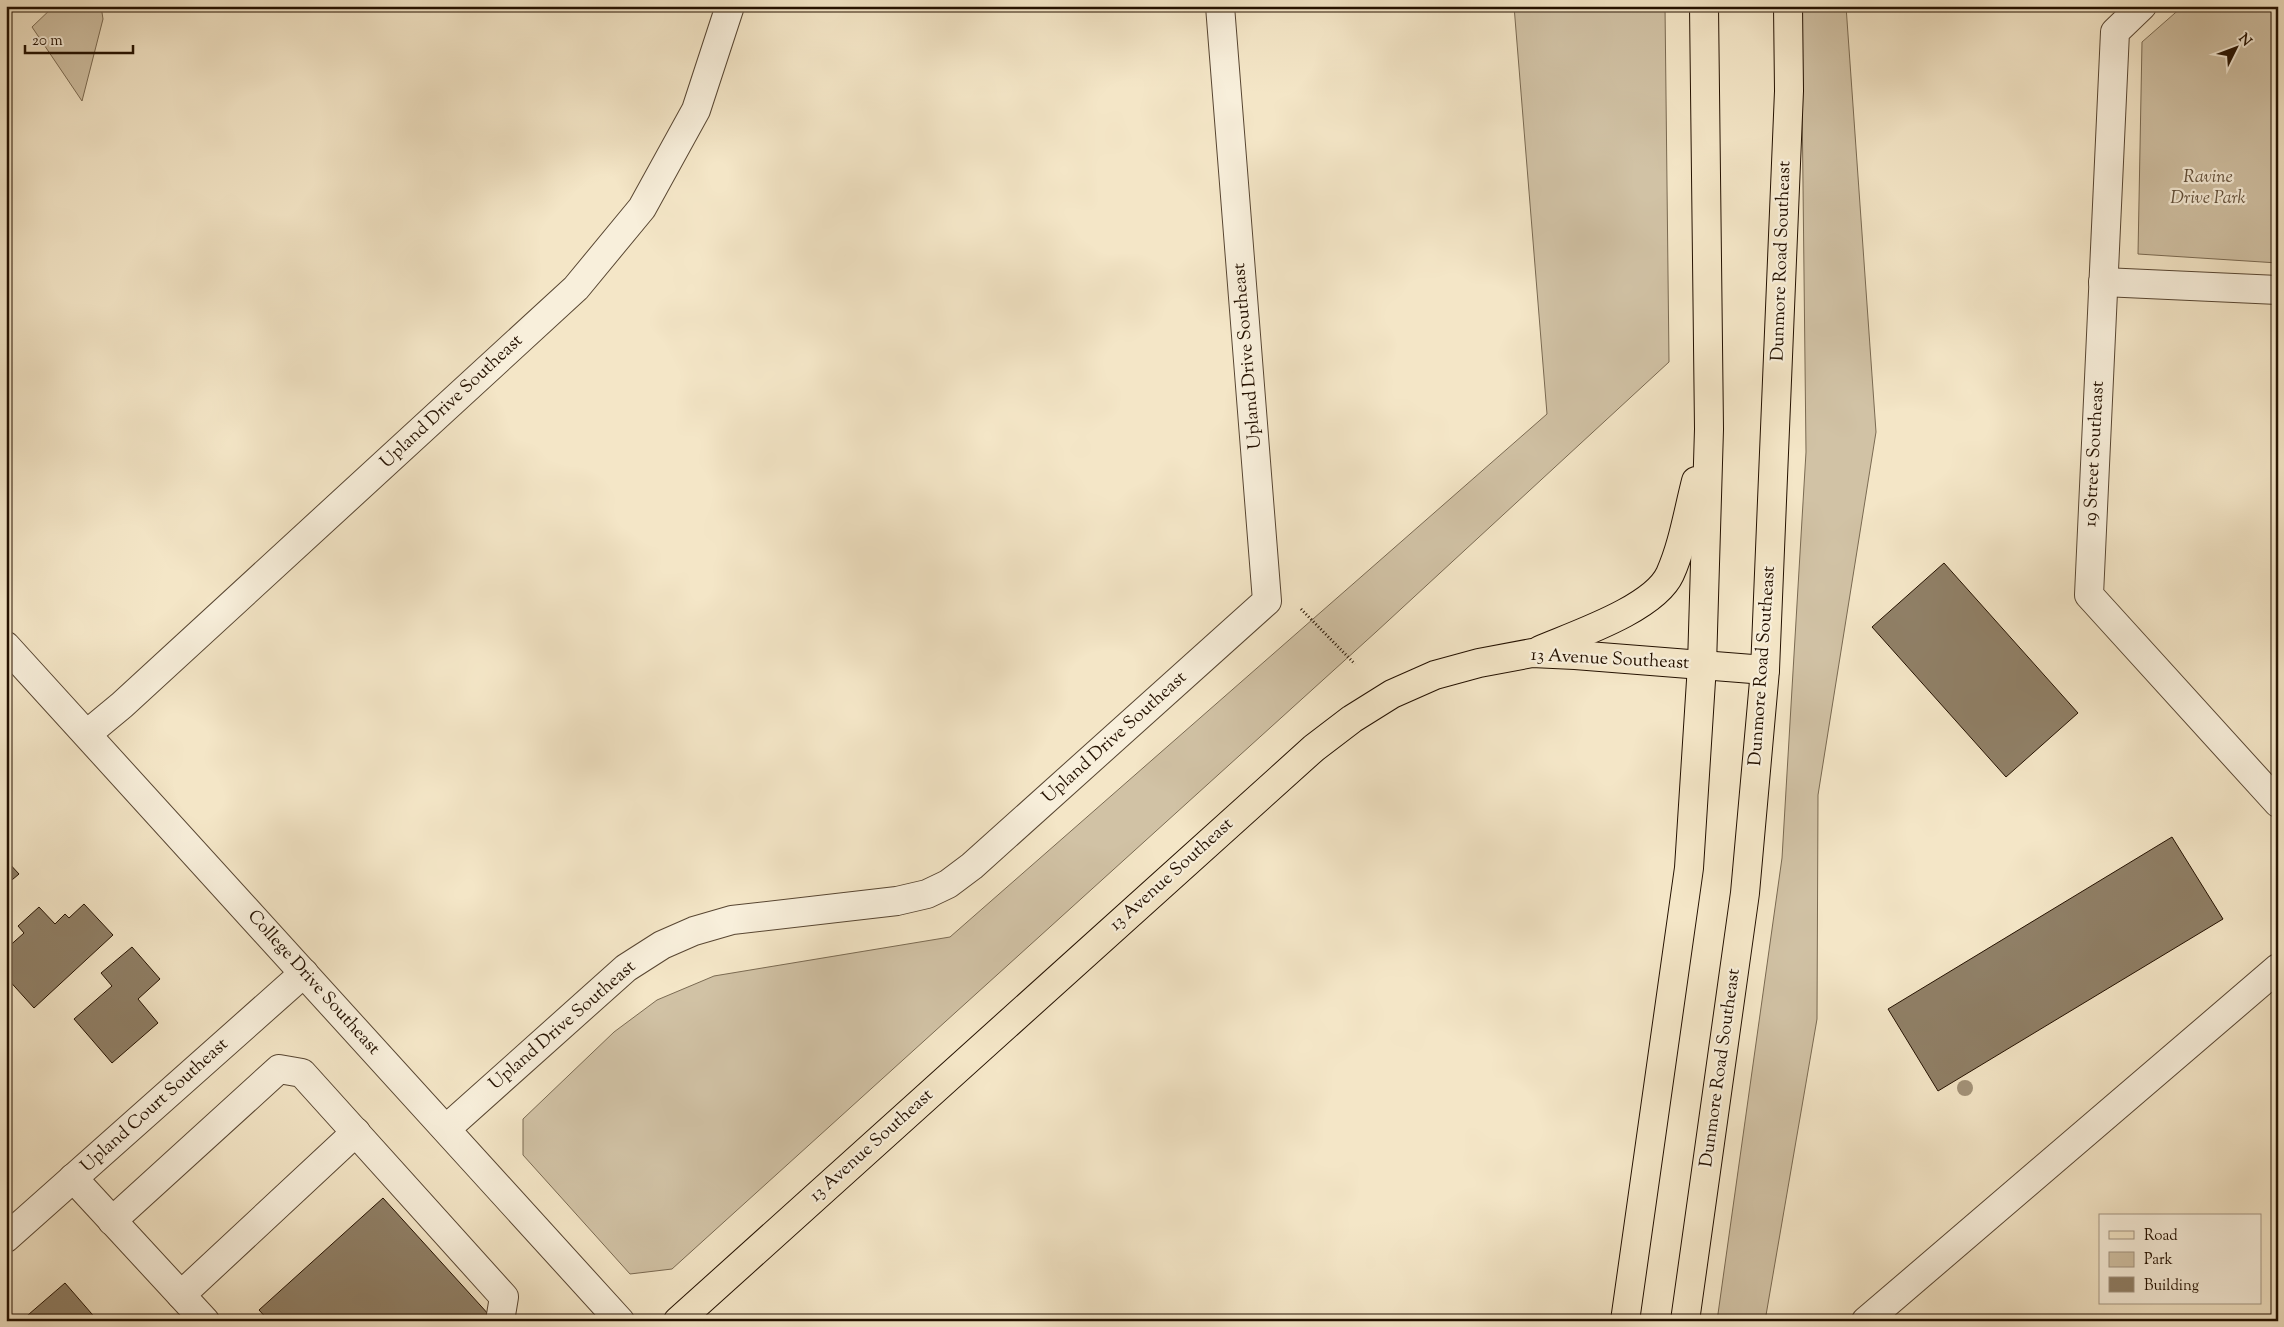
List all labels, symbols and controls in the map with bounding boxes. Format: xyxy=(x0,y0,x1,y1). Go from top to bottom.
scale bar xyxy=(25,22,132,54)
north arrow xyxy=(2212,22,2262,72)
text: N xyxy=(2233,30,2255,51)
text: 20 m xyxy=(32,31,63,52)
street label: Dunmore Road Southeast xyxy=(1766,160,1798,362)
park label: Ravine Drive Park xyxy=(2170,165,2246,212)
street label: Upland Drive Southeast xyxy=(1227,262,1269,450)
street label: Upland Drive Southeast xyxy=(375,329,529,475)
street label: 19 Street Southeast xyxy=(2078,380,2112,528)
street label: Dunmore Road Southeast xyxy=(1743,565,1783,767)
street label: 13 Avenue Southeast xyxy=(1530,643,1690,677)
street label: Upland Drive Southeast xyxy=(1037,666,1193,810)
street label: 13 Avenue Southeast xyxy=(1104,812,1240,938)
street label: College Drive Southeast xyxy=(241,905,385,1061)
street label: Upland Drive Southeast xyxy=(484,955,642,1097)
street label: Dunmore Road Southeast xyxy=(1694,967,1748,1169)
street label: Upland Court Southeast xyxy=(75,1033,235,1179)
street label: 13 Avenue Southeast xyxy=(804,1083,940,1209)
legend xyxy=(2099,1214,2262,1304)
text: Road xyxy=(2144,1226,2178,1247)
text: Park xyxy=(2144,1250,2173,1271)
text: Building xyxy=(2144,1276,2199,1297)

